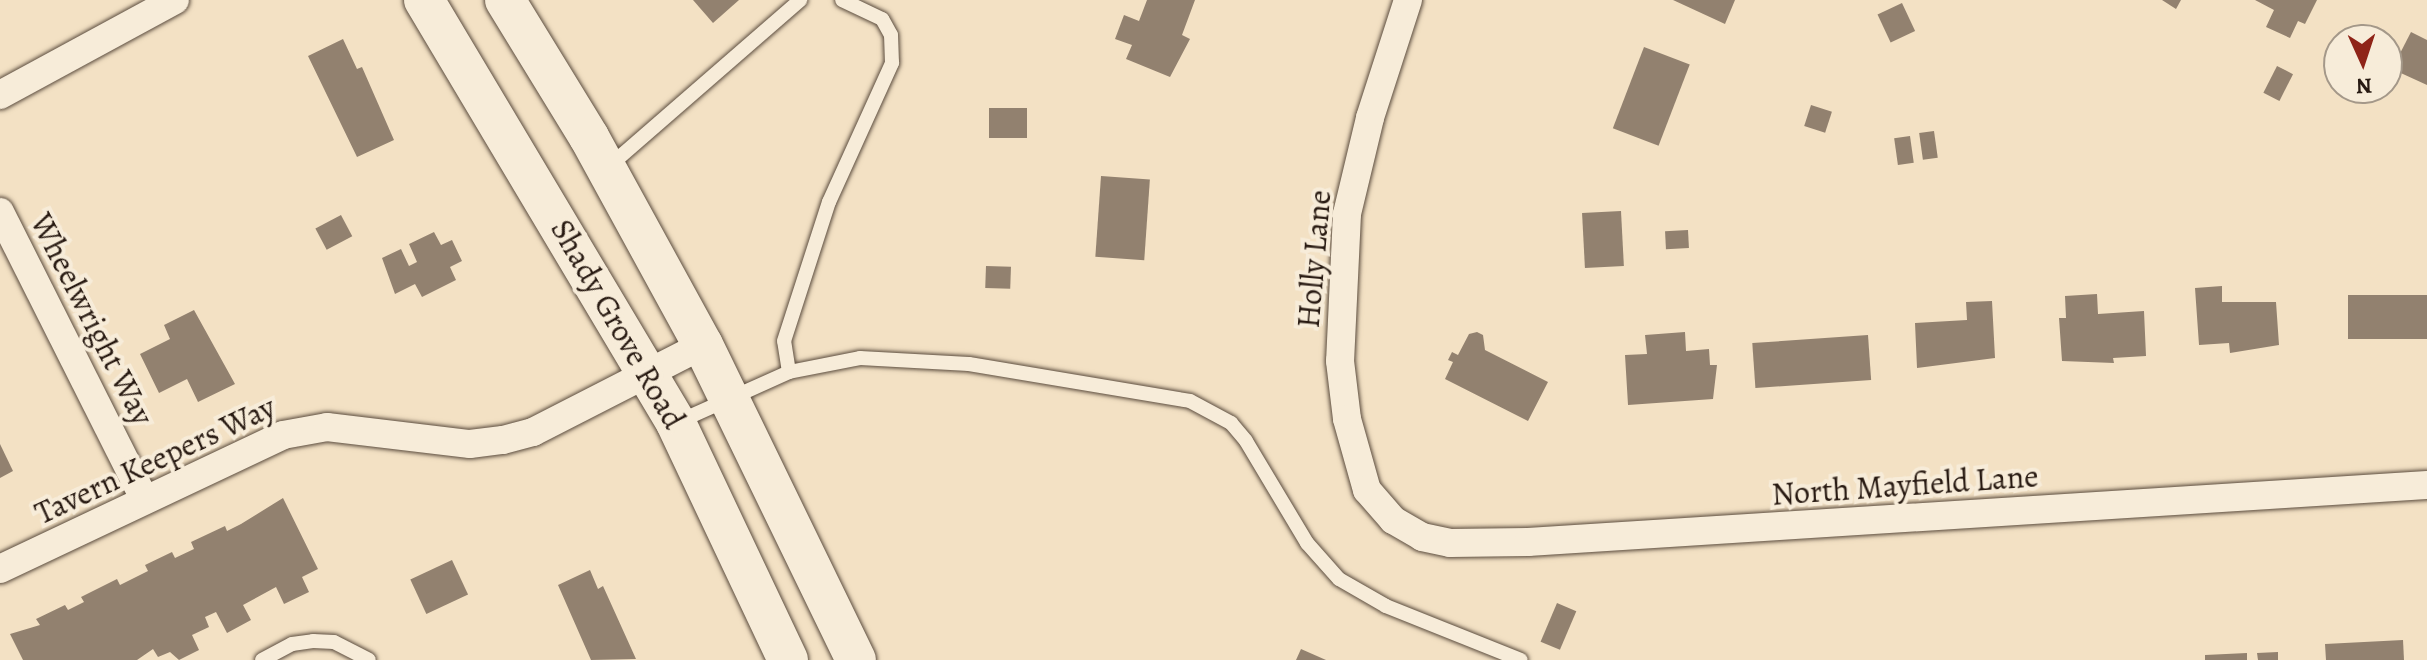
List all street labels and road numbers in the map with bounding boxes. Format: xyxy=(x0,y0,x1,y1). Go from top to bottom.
street label: Holly Lane xyxy=(1289,188,1339,330)
street label: Wheelwright Way xyxy=(22,207,162,431)
street label: Shady Grove Road xyxy=(542,212,694,436)
street label: Tavern Keepers Way xyxy=(29,388,281,532)
street label: North Mayfield Lane xyxy=(1770,457,2040,513)

